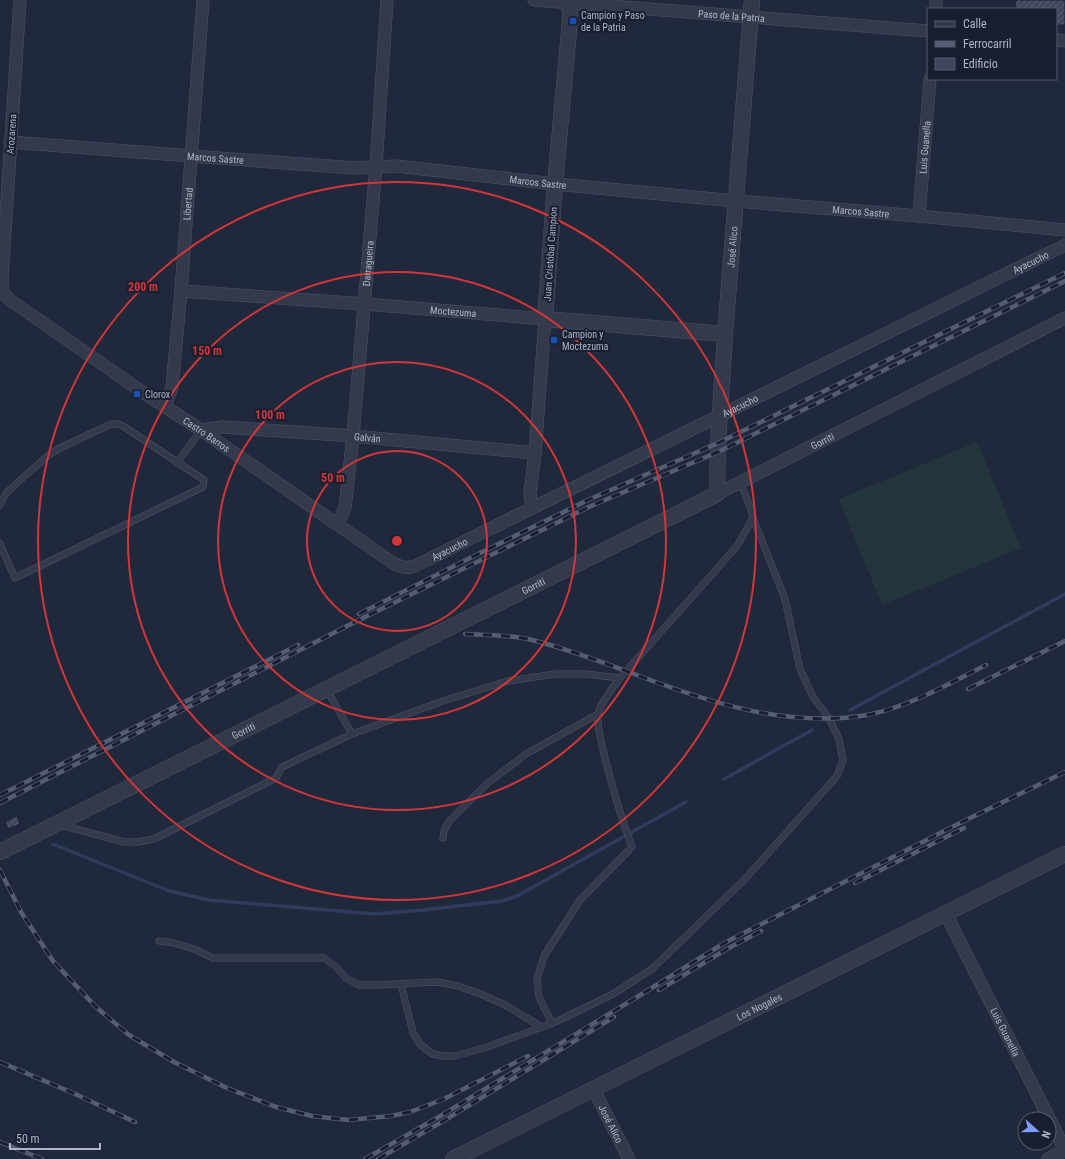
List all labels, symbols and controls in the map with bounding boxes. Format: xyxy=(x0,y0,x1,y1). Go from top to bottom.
street label: Paso de la Patria xyxy=(698,8,765,24)
legend xyxy=(927,8,1057,80)
place label: Campion y Paso de la Patria xyxy=(581,10,645,33)
marker: Campion y Paso de la Patria xyxy=(568,16,578,26)
text: Calle xyxy=(963,17,987,31)
text: Ferrocarril xyxy=(963,37,1012,51)
text: Edificio xyxy=(963,57,998,71)
street label: Arozarena xyxy=(5,113,18,154)
street label: Luis Guanella xyxy=(917,120,933,174)
street label: Marcos Sastre xyxy=(187,151,245,166)
street label: Marcos Sastre xyxy=(509,174,567,191)
street label: Libertad xyxy=(181,187,195,221)
street label: Marcos Sastre xyxy=(832,204,890,220)
street label: Juan Cristóbal Campion xyxy=(542,206,559,302)
street label: José Alico xyxy=(725,226,740,268)
street label: Darragueira xyxy=(361,240,376,287)
street label: Ayacucho xyxy=(1011,249,1050,276)
text: 200 m xyxy=(128,280,158,294)
street label: Moctezuma xyxy=(430,304,477,319)
place label: Campion y Moctezuma xyxy=(562,329,609,352)
marker: Campion y Moctezuma xyxy=(549,335,559,345)
text: 150 m xyxy=(192,344,222,358)
marker: Clorox xyxy=(132,389,142,399)
place label: Clorox xyxy=(145,389,171,400)
street label: Ayacucho xyxy=(721,392,760,419)
text: 100 m xyxy=(255,408,285,422)
street label: Castro Barros xyxy=(181,415,232,455)
street label: Galván xyxy=(353,431,381,445)
street label: Gorriti xyxy=(809,431,836,452)
text: 50 m xyxy=(321,471,345,485)
centre of rings xyxy=(390,534,404,548)
street label: Ayacucho xyxy=(430,536,469,563)
street label: Gorriti xyxy=(520,576,547,597)
street label: Gorriti xyxy=(230,721,257,741)
street label: Los Nogales xyxy=(735,991,784,1023)
street label: Luis Guanella xyxy=(988,1006,1022,1058)
street label: José Alico xyxy=(596,1103,625,1145)
north arrow xyxy=(1017,1111,1057,1151)
scale bar xyxy=(10,1125,100,1151)
text: N xyxy=(1039,1129,1053,1140)
text: 50 m xyxy=(16,1132,40,1146)

